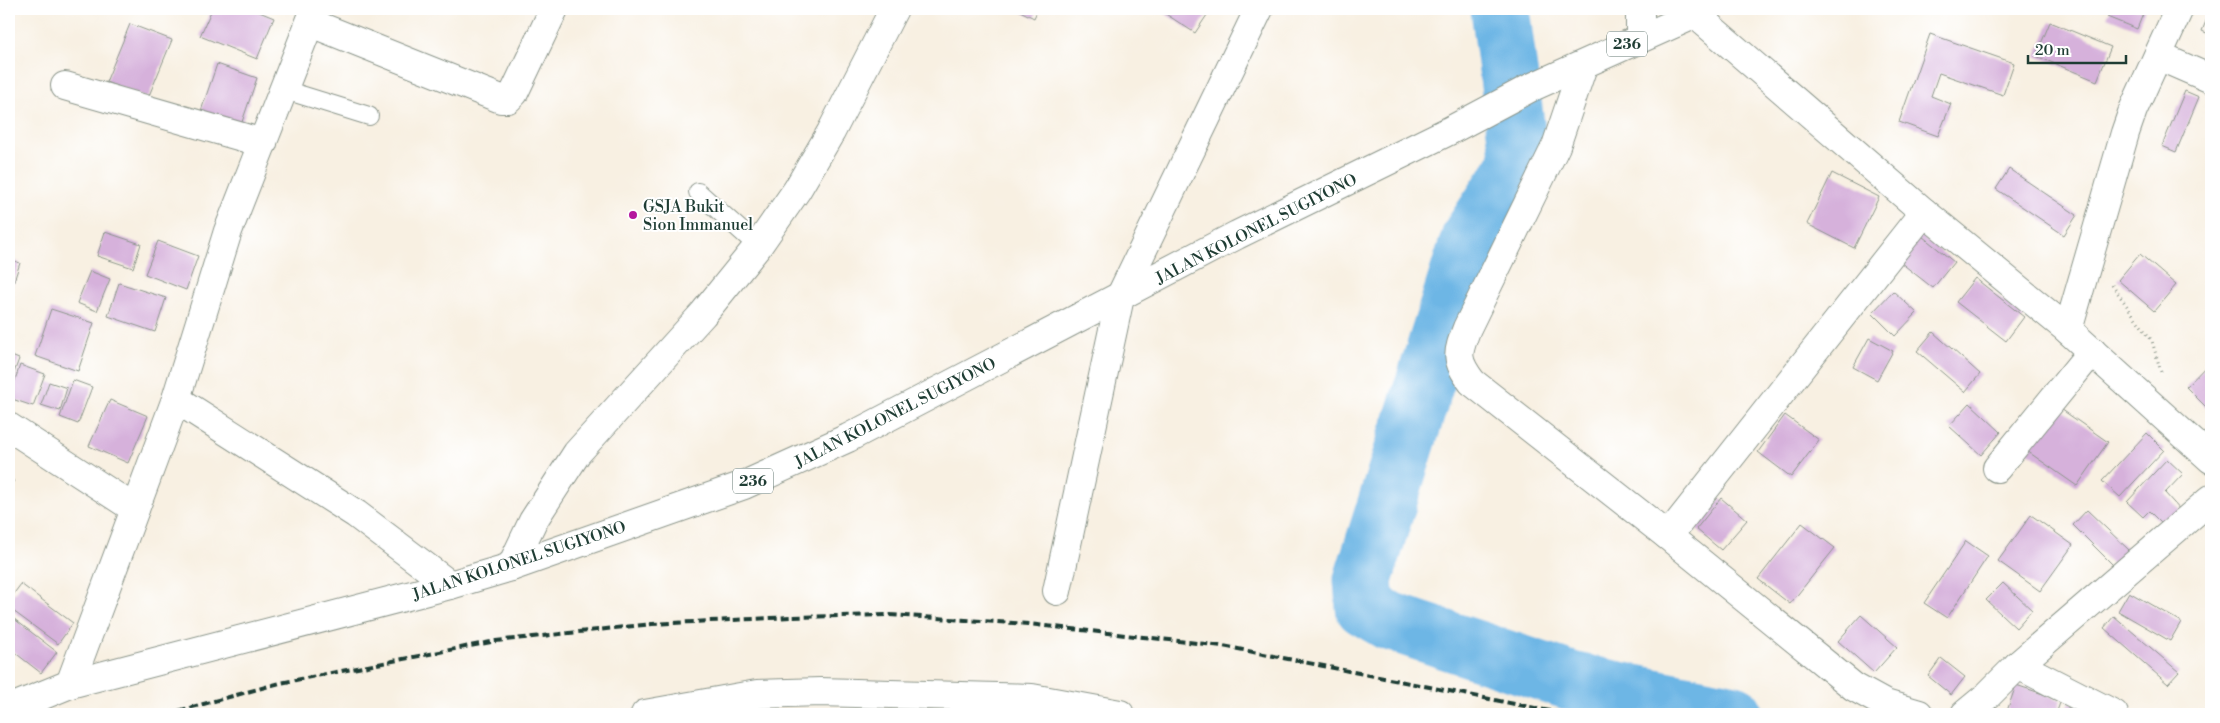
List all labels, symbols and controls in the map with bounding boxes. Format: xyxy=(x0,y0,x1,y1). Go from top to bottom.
road number: 236 xyxy=(1607,32,1647,56)
scale bar xyxy=(2028,32,2125,64)
text: 20 m xyxy=(2035,41,2070,60)
street label: JALAN KOLONEL SUGIYONO xyxy=(1152,169,1360,289)
place label: GSJA Bukit Sion Immanuel xyxy=(643,197,753,235)
marker: GSJA Bukit Sion Immanuel xyxy=(627,209,639,221)
street label: JALAN KOLONEL SUGIYONO xyxy=(791,353,999,473)
road number: 236 xyxy=(733,468,773,494)
street label: JALAN KOLONEL SUGIYONO xyxy=(409,517,628,605)

